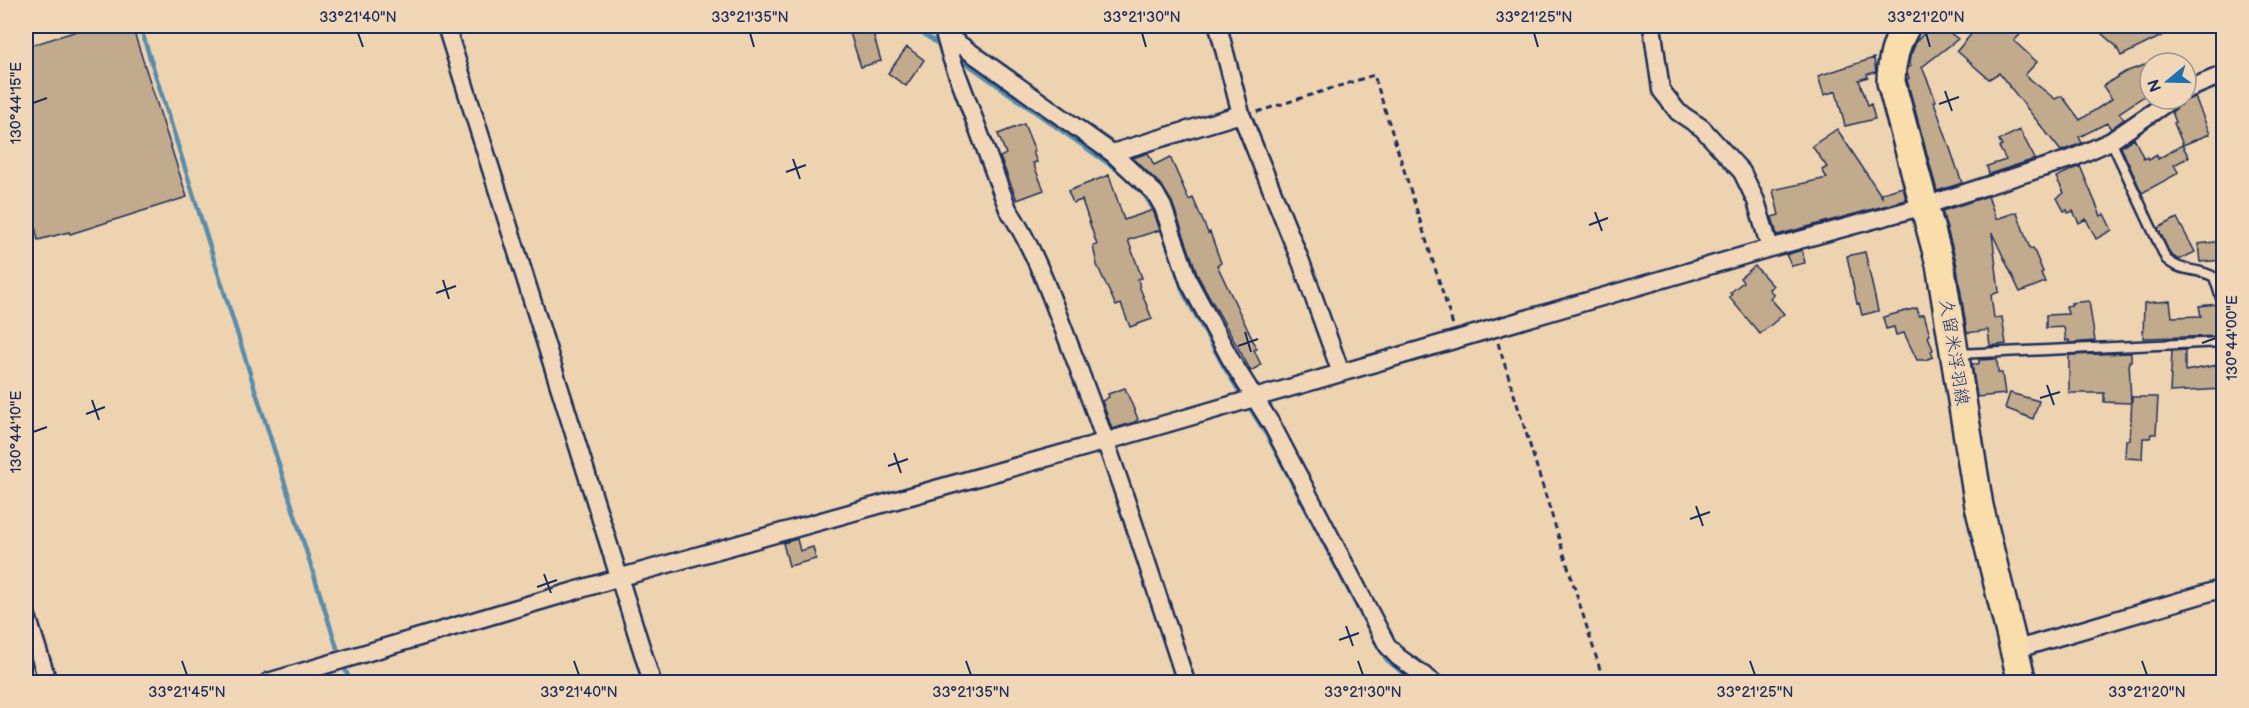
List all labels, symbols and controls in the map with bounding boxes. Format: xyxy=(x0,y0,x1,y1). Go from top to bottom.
text: 33°21'40"N xyxy=(319,8,397,27)
text: 33°21'35"N xyxy=(711,8,789,27)
text: 33°21'30"N xyxy=(1103,8,1181,27)
text: 33°21'25"N xyxy=(1495,8,1573,27)
text: 33°21'20"N xyxy=(1887,8,1965,27)
north arrow xyxy=(2138,51,2198,111)
text: 130°44'15"E xyxy=(7,62,26,144)
text: N xyxy=(2144,77,2166,94)
text: 130°44'00"E xyxy=(2223,295,2242,381)
street label: 久留米浮羽線 xyxy=(1935,297,1973,407)
text: 130°44'10"E xyxy=(7,391,26,473)
text: 33°21'45"N xyxy=(148,683,226,702)
text: 33°21'40"N xyxy=(540,683,618,702)
text: 33°21'35"N xyxy=(932,683,1010,702)
text: 33°21'30"N xyxy=(1324,683,1402,702)
text: 33°21'25"N xyxy=(1716,683,1794,702)
text: 33°21'20"N xyxy=(2108,683,2186,702)

